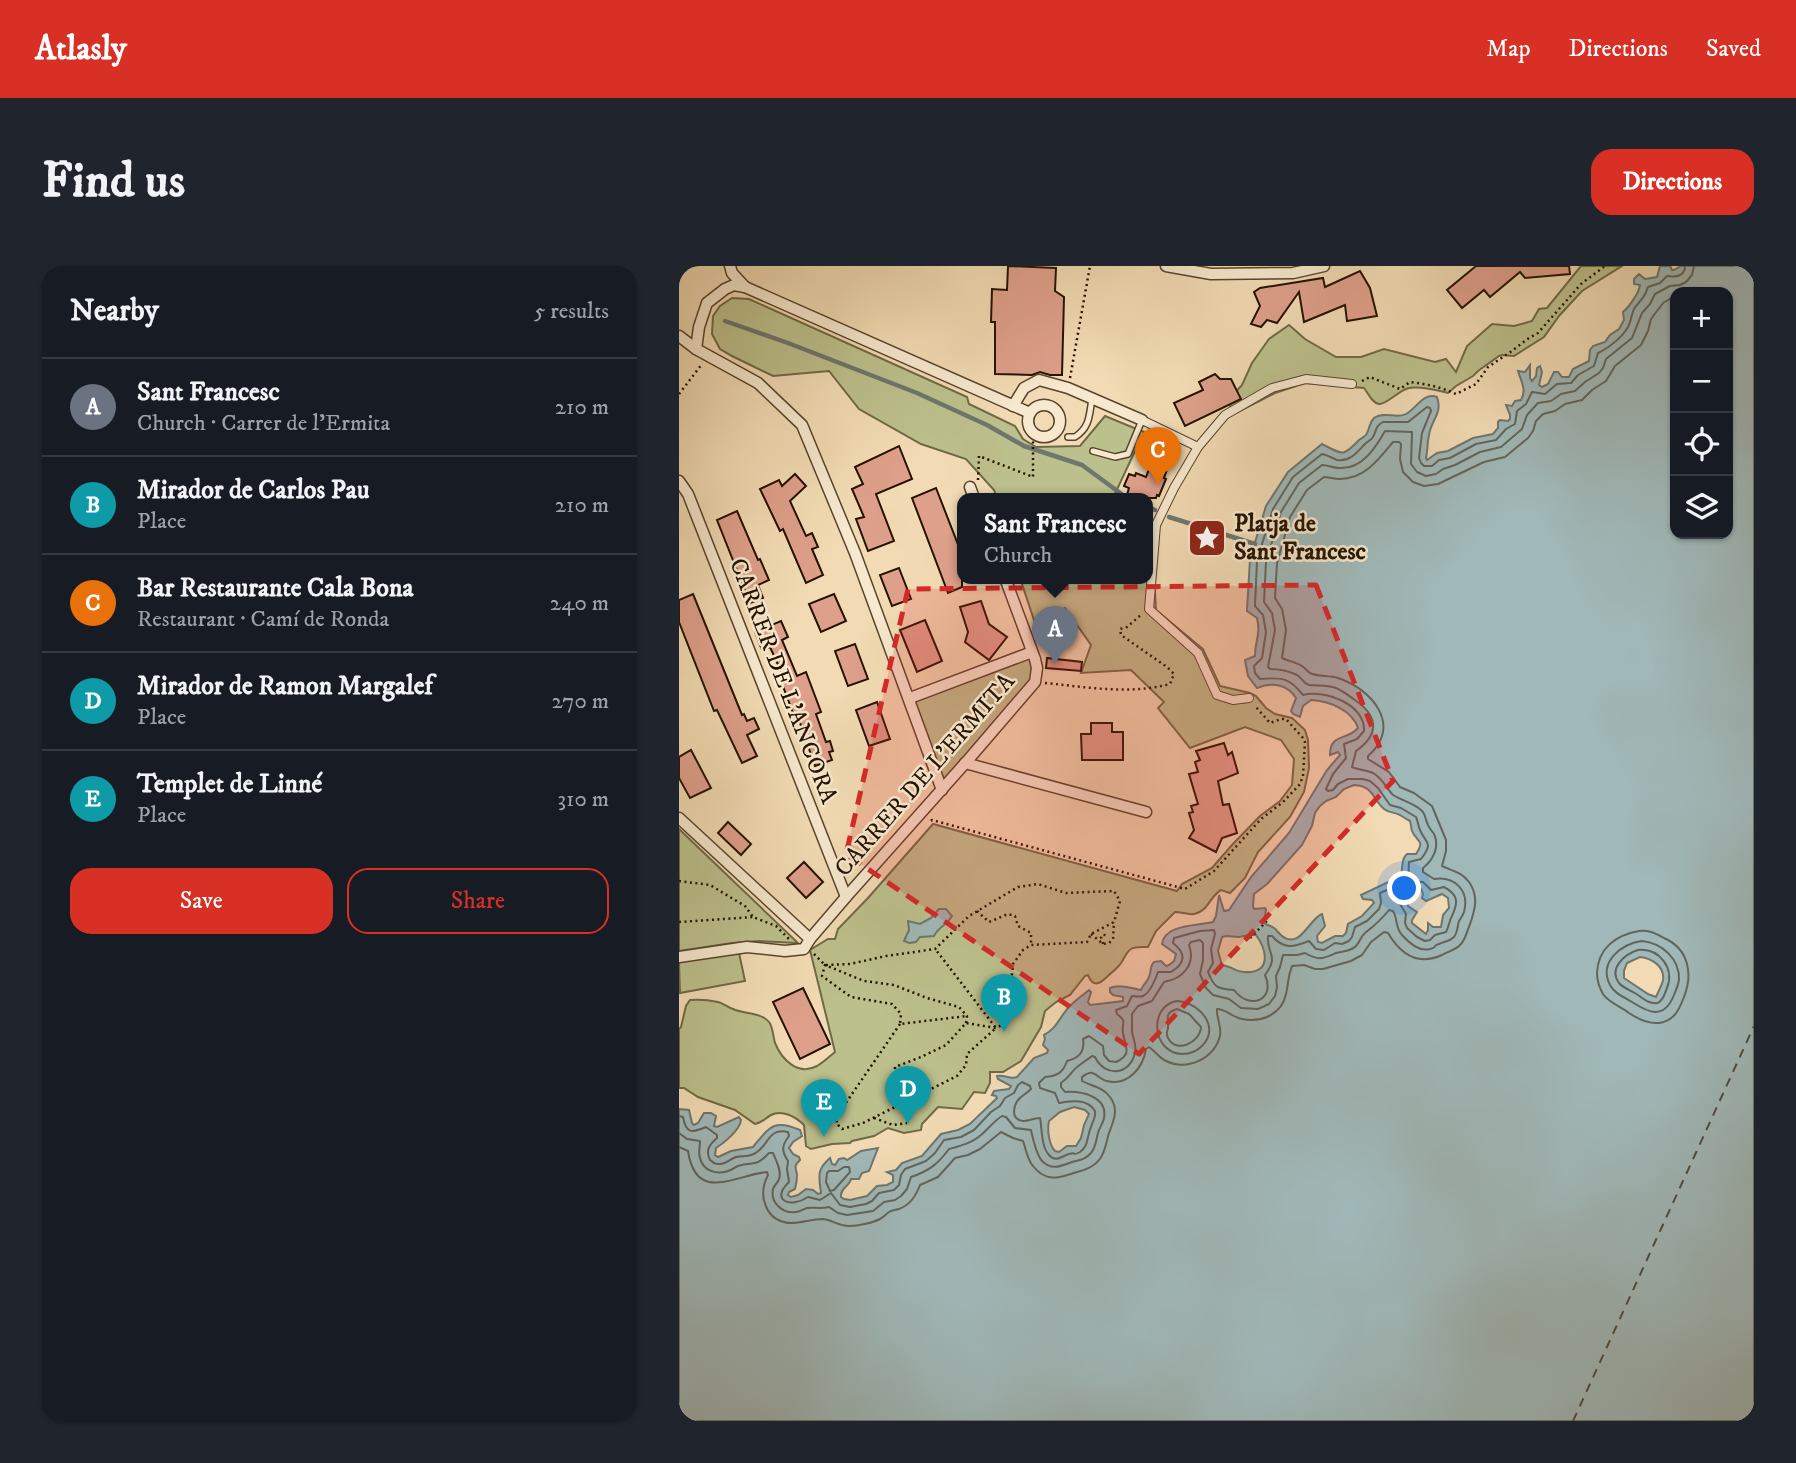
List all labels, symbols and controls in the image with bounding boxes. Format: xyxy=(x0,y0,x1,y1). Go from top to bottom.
text: Atlasly xyxy=(35,29,127,70)
text: Map xyxy=(1486,34,1531,64)
text: Directions xyxy=(1569,34,1668,64)
text: Saved xyxy=(1706,34,1761,64)
button: Directions xyxy=(1591,149,1754,215)
text: Find us xyxy=(42,151,185,213)
map controls xyxy=(1670,287,1733,539)
button: + xyxy=(1670,287,1733,350)
text: Nearby xyxy=(70,293,159,330)
text: 5 results xyxy=(534,297,609,326)
button: − xyxy=(1670,350,1733,413)
text: Sant Francesc xyxy=(137,376,280,409)
text: A xyxy=(86,393,100,422)
text: 210 m xyxy=(555,393,609,422)
text: Church · Carrer de l'Ermita xyxy=(137,409,390,438)
button: locate xyxy=(1670,413,1733,476)
pin: C xyxy=(1135,427,1181,485)
text: Mirador de Carlos Pau xyxy=(137,474,369,507)
button: layers xyxy=(1670,476,1733,539)
text: B xyxy=(86,491,100,520)
text: 210 m xyxy=(555,491,609,520)
popup xyxy=(957,493,1153,584)
text: Place xyxy=(137,507,186,536)
text: Sant Francesc xyxy=(984,508,1126,541)
place label: Platja de Sant Francesc xyxy=(1234,509,1366,567)
place icon: Platja de Sant Francesc xyxy=(1186,517,1228,559)
text: Church xyxy=(984,541,1052,570)
street label: CARRER DE L'ANCORA xyxy=(722,554,844,809)
text: Bar Restaurante Cala Bona xyxy=(137,572,414,605)
text: C xyxy=(85,589,101,618)
text: 240 m xyxy=(550,589,609,618)
text: Restaurant · Camí de Ronda xyxy=(137,605,389,634)
pin: A xyxy=(1032,606,1078,664)
street label: CARRER DE L'ERMITA xyxy=(828,666,1022,883)
text: Mirador de Ramon Margalef xyxy=(137,670,433,703)
text: D xyxy=(84,687,102,716)
text: 270 m xyxy=(552,687,609,716)
text: Place xyxy=(137,703,186,732)
text: Templet de Linné xyxy=(137,768,322,801)
text: E xyxy=(85,785,101,814)
text: 310 m xyxy=(557,785,609,814)
text: Place xyxy=(137,801,186,830)
button: Save xyxy=(70,868,333,934)
button: Share xyxy=(347,868,609,934)
your location xyxy=(1387,871,1421,905)
pin: B xyxy=(981,974,1027,1032)
pin: D xyxy=(885,1066,931,1124)
pin: E xyxy=(801,1079,847,1137)

